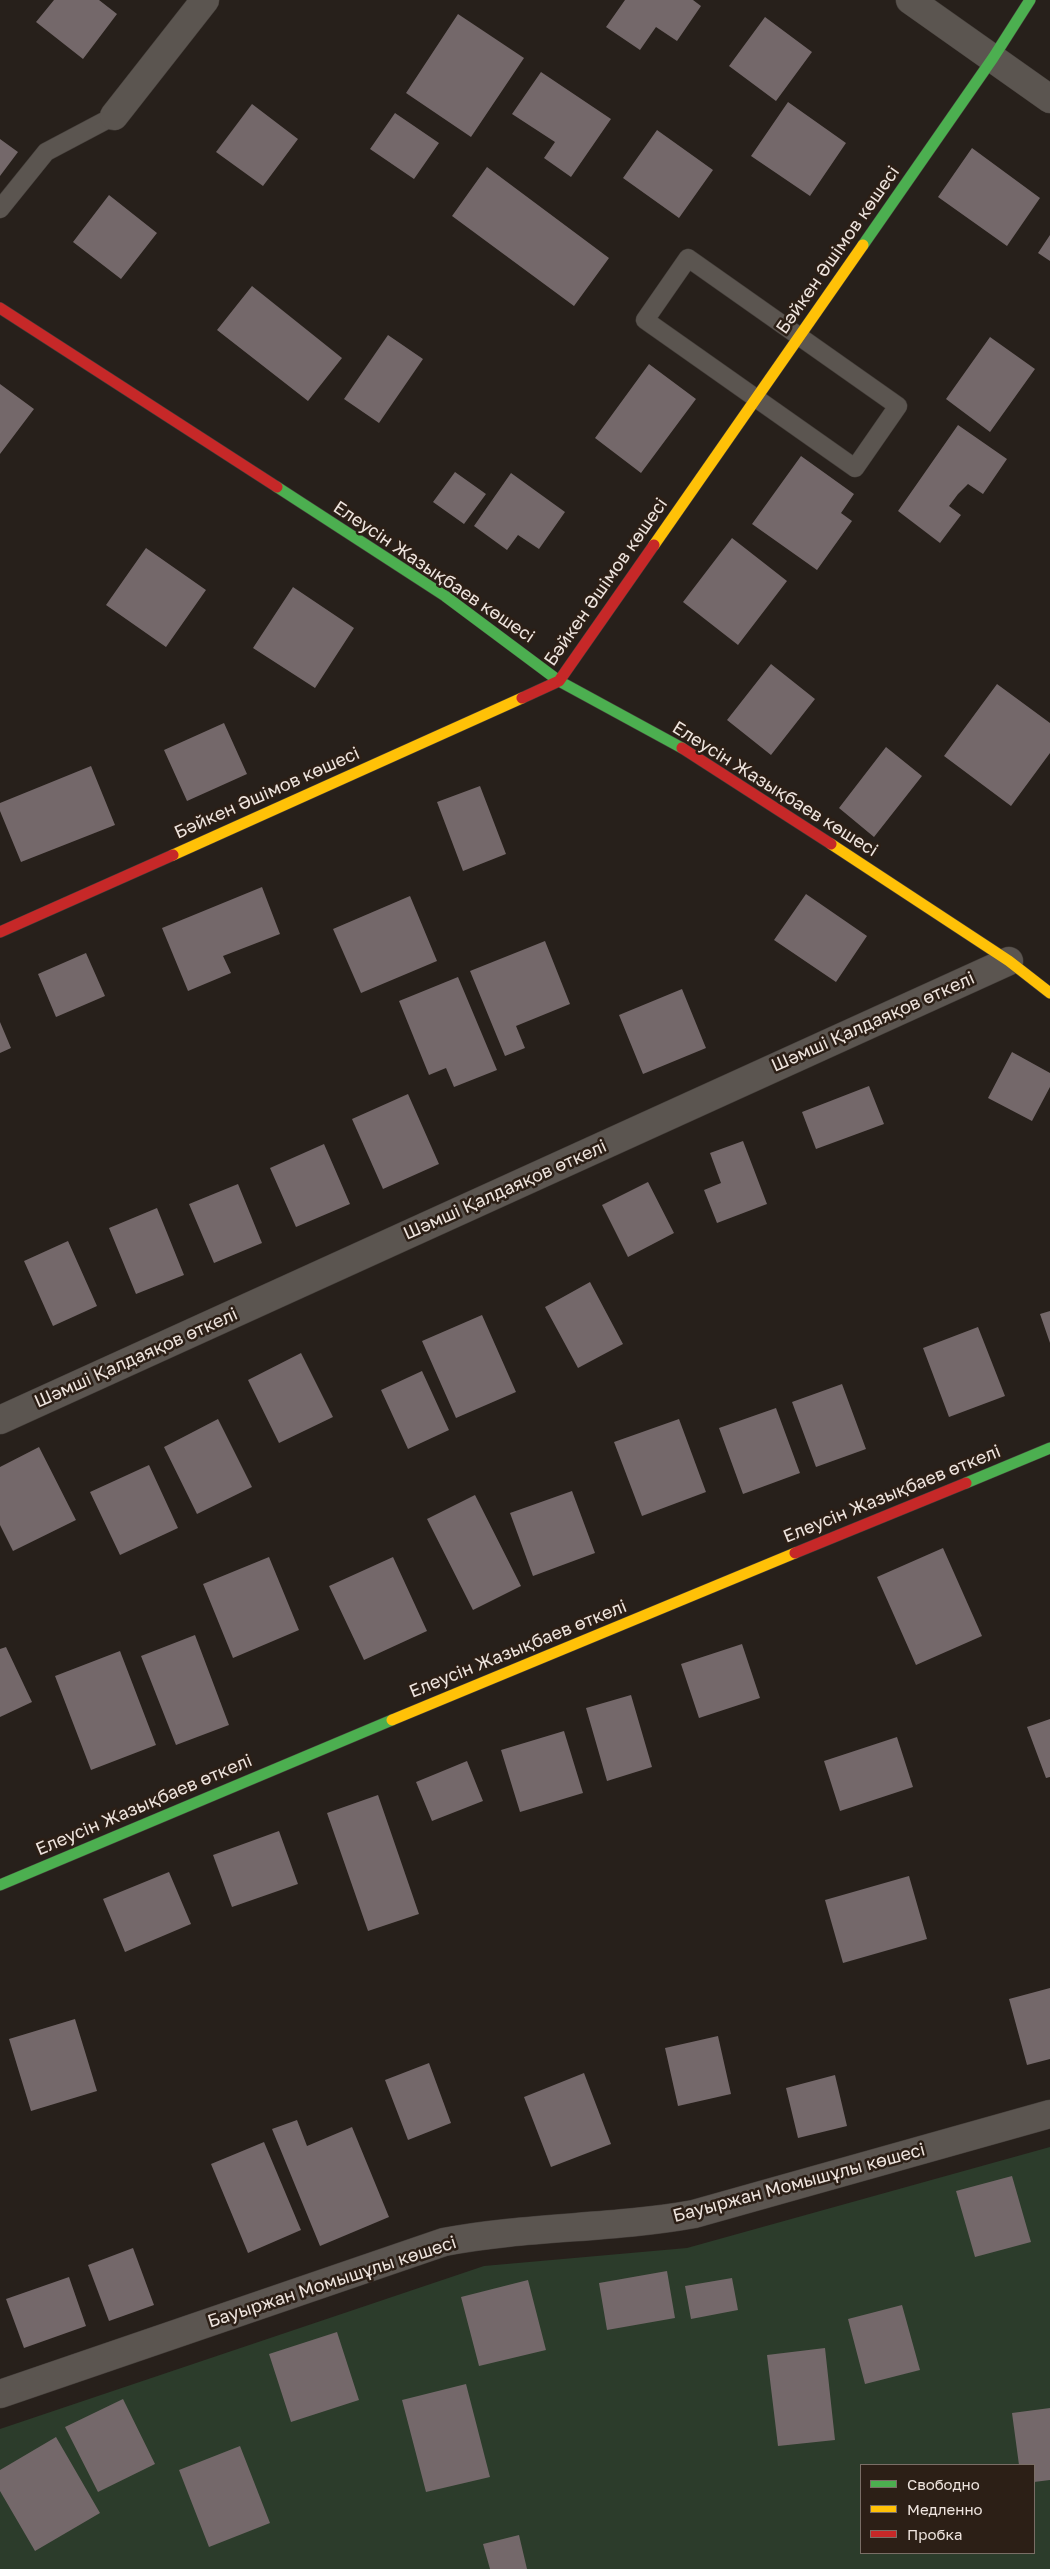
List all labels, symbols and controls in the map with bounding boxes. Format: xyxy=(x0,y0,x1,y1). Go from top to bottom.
street label: Бәйкен Әшімов көшесі xyxy=(772,162,904,338)
street label: Бәйкен Әшімов көшесі xyxy=(540,494,672,670)
street label: Елеусін Жазықбаев көшесі xyxy=(329,496,539,648)
street label: Елеусін Жазықбаев көшесі xyxy=(668,717,882,861)
street label: Бәйкен Әшімов көшесі xyxy=(171,742,363,844)
street label: Шәмші Қалдаяқов өткелі xyxy=(768,967,978,1077)
street label: Шәмші Қалдаяқов өткелі xyxy=(400,1135,610,1245)
street label: Шәмші Қалдаяқов өткелі xyxy=(31,1303,241,1413)
street label: Елеусін Жазықбаев өткелі xyxy=(780,1440,1004,1548)
street label: Елеусін Жазықбаев өткелі xyxy=(406,1595,630,1703)
street label: Елеусін Жазықбаев өткелі xyxy=(33,1750,255,1860)
street label: Бауыржан Момышұлы көшесі xyxy=(670,2139,928,2227)
street label: Бауыржан Момышұлы көшесі xyxy=(205,2231,459,2333)
legend xyxy=(860,2464,1035,2554)
text: Свободно xyxy=(907,2475,980,2493)
text: Медленно xyxy=(907,2500,983,2518)
text: Пробка xyxy=(907,2525,962,2543)

